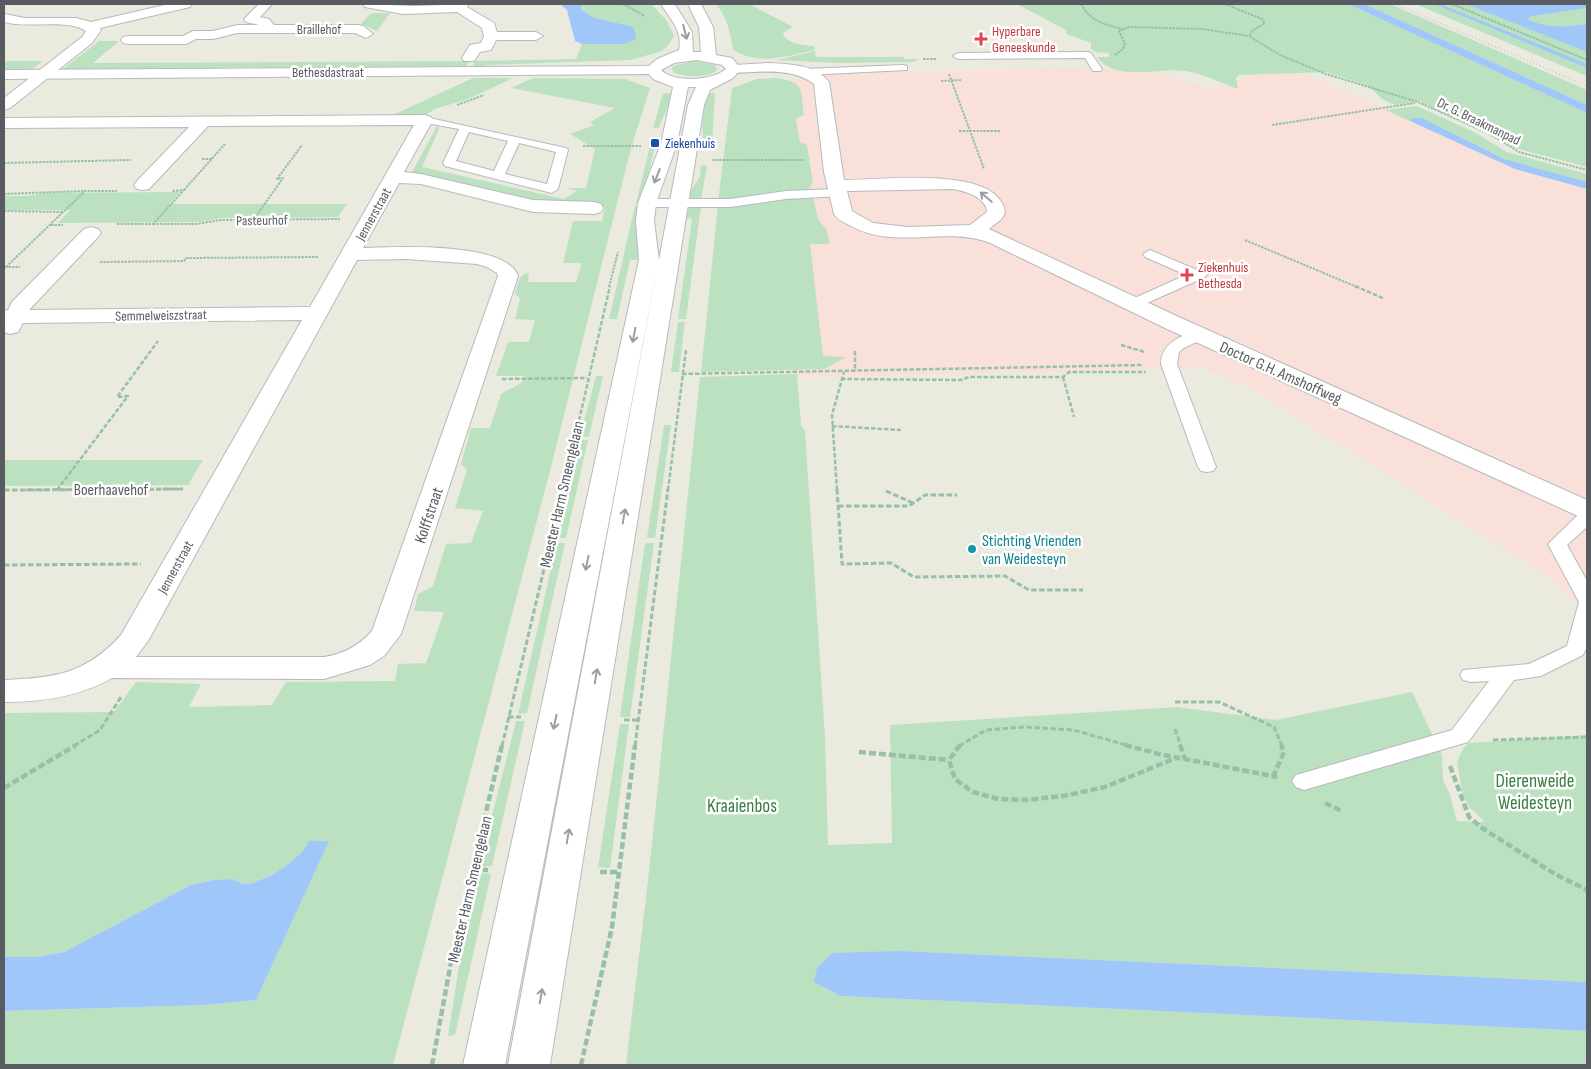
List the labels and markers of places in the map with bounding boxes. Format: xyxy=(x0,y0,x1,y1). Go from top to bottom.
place label: Hyperbare Geneeskunde xyxy=(992,23,1056,56)
marker: Hyperbare Geneeskunde xyxy=(974,32,988,46)
place label: Ziekenhuis xyxy=(665,135,715,152)
marker: Ziekenhuis xyxy=(649,137,661,149)
place label: Ziekenhuis Bethesda xyxy=(1198,259,1248,292)
marker: Ziekenhuis Bethesda xyxy=(1180,268,1194,282)
place label: Stichting Vrienden van Weidesteyn xyxy=(982,532,1081,569)
marker: Stichting Vrienden van Weidesteyn xyxy=(966,543,978,555)

